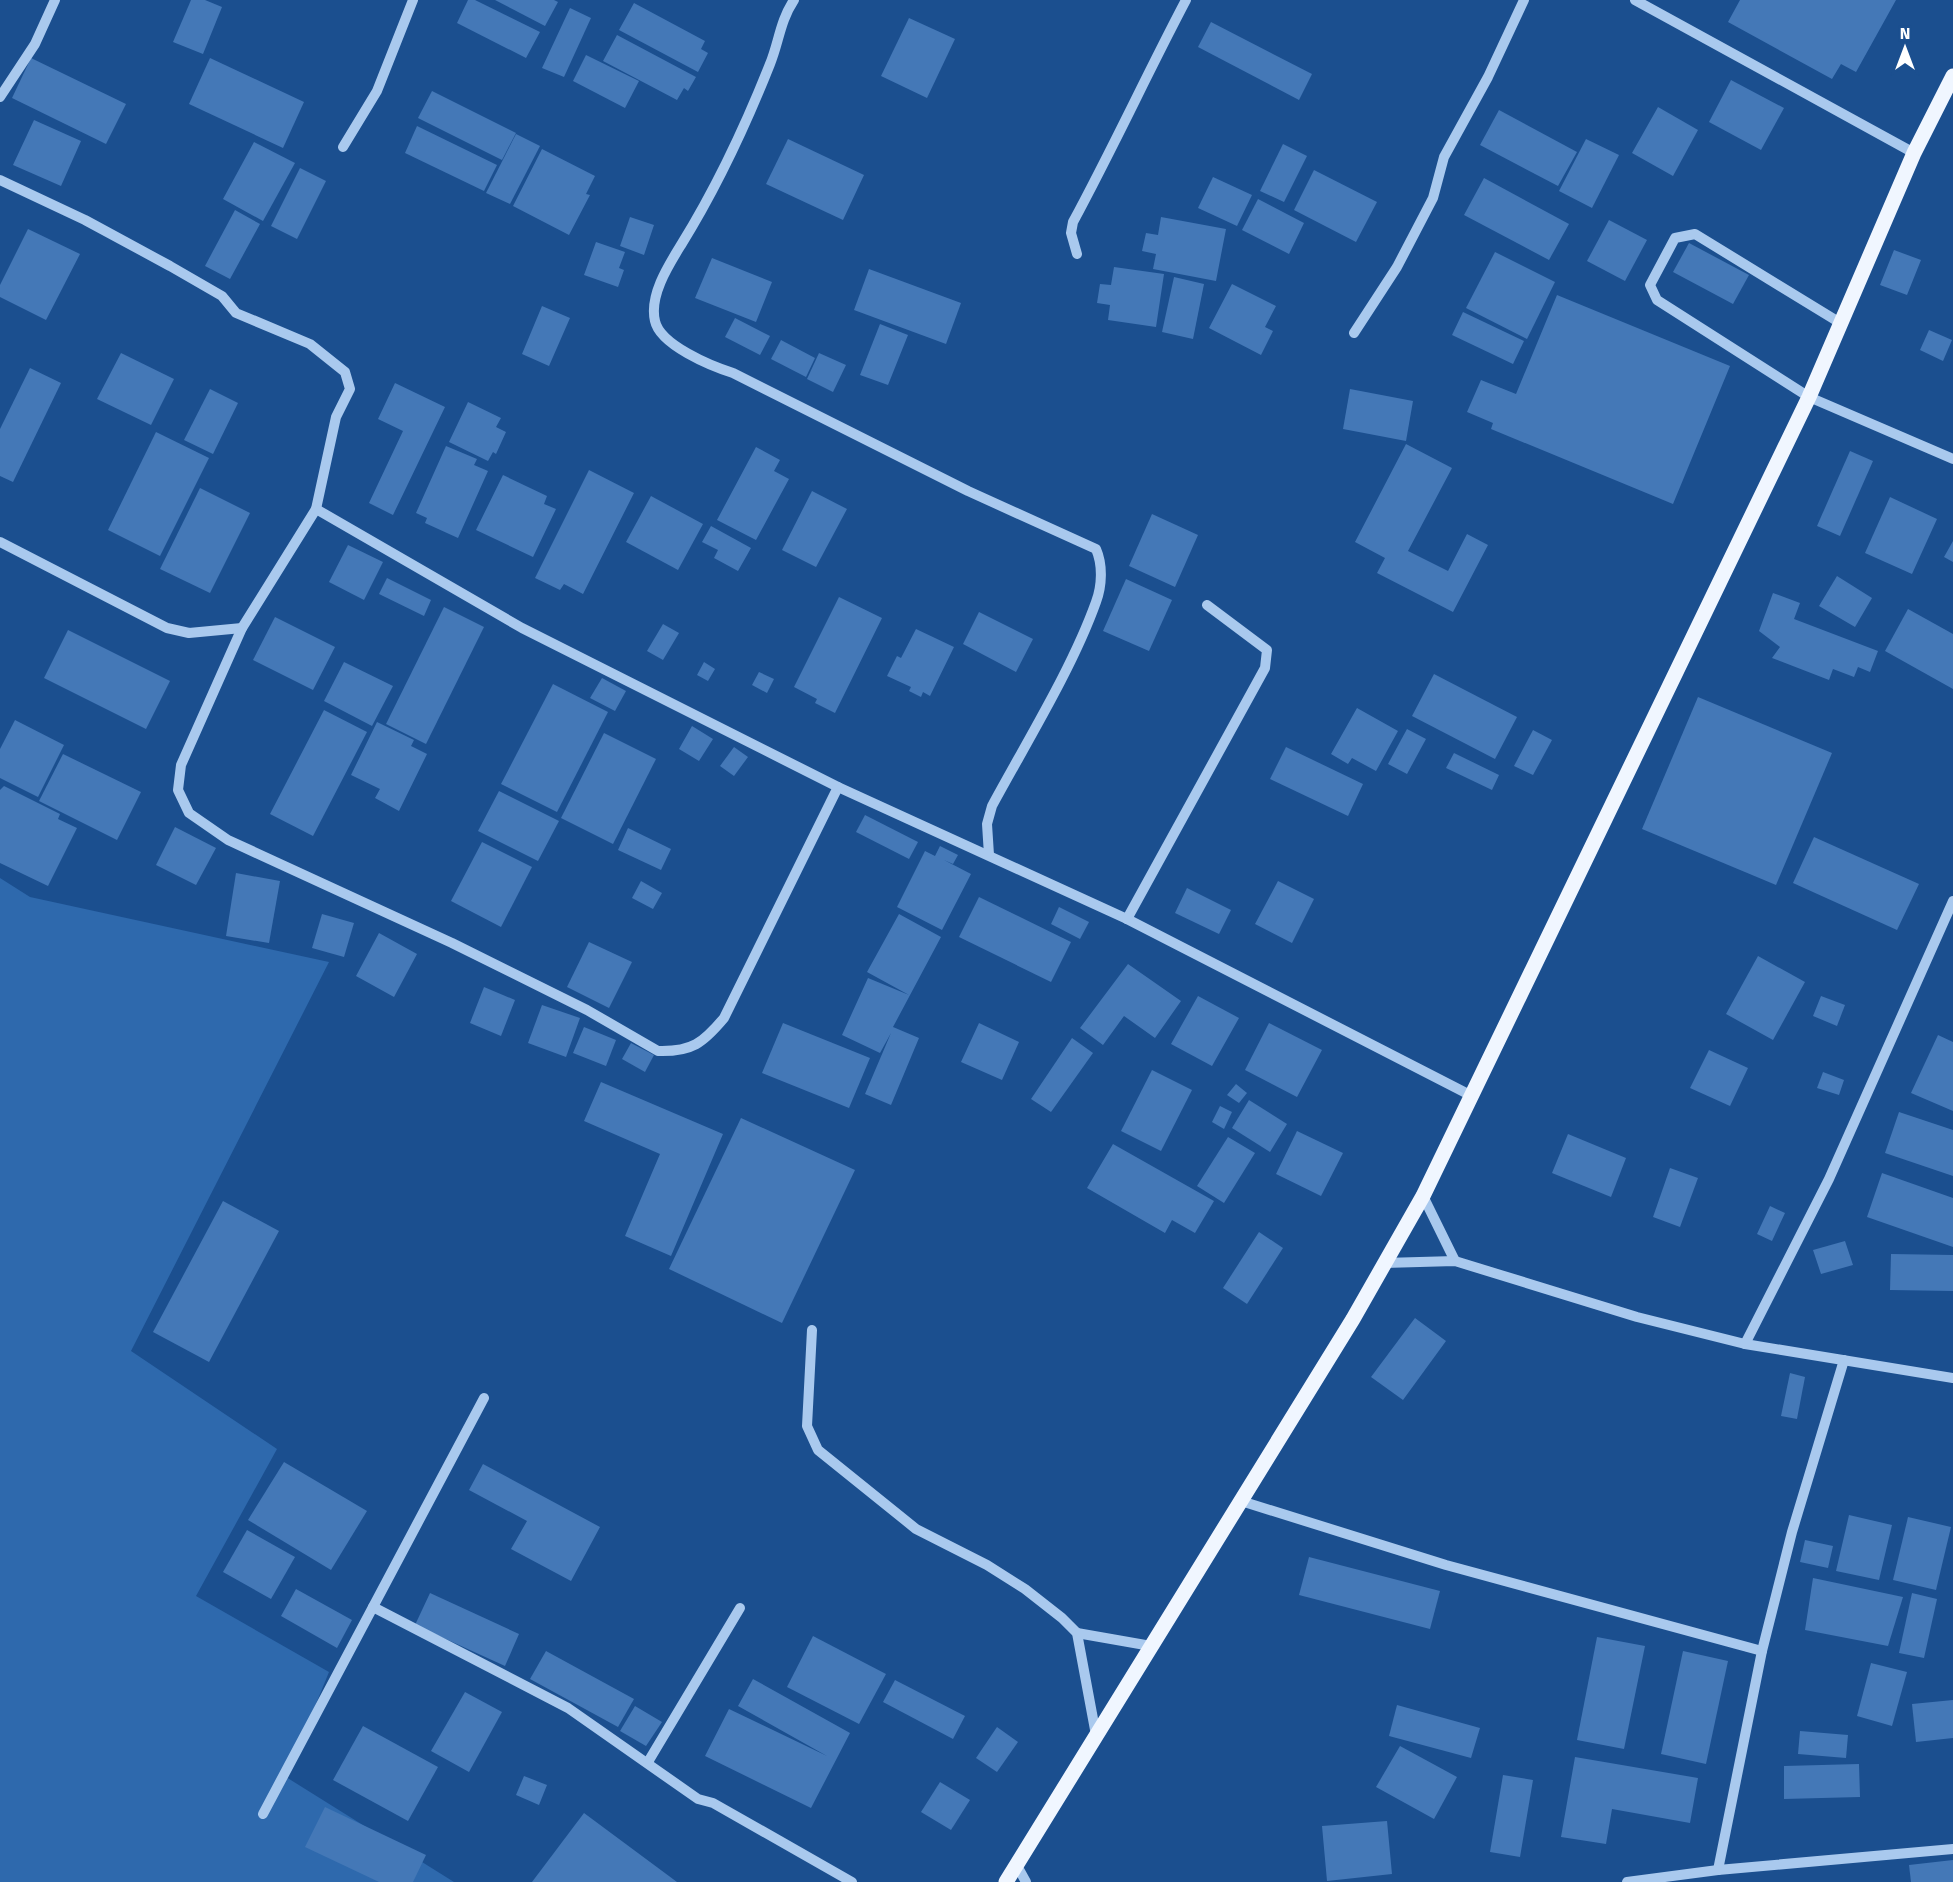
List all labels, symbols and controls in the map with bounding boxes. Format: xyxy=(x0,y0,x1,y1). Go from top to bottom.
north arrow xyxy=(1875,18,1935,78)
text: N xyxy=(1900,24,1910,43)

